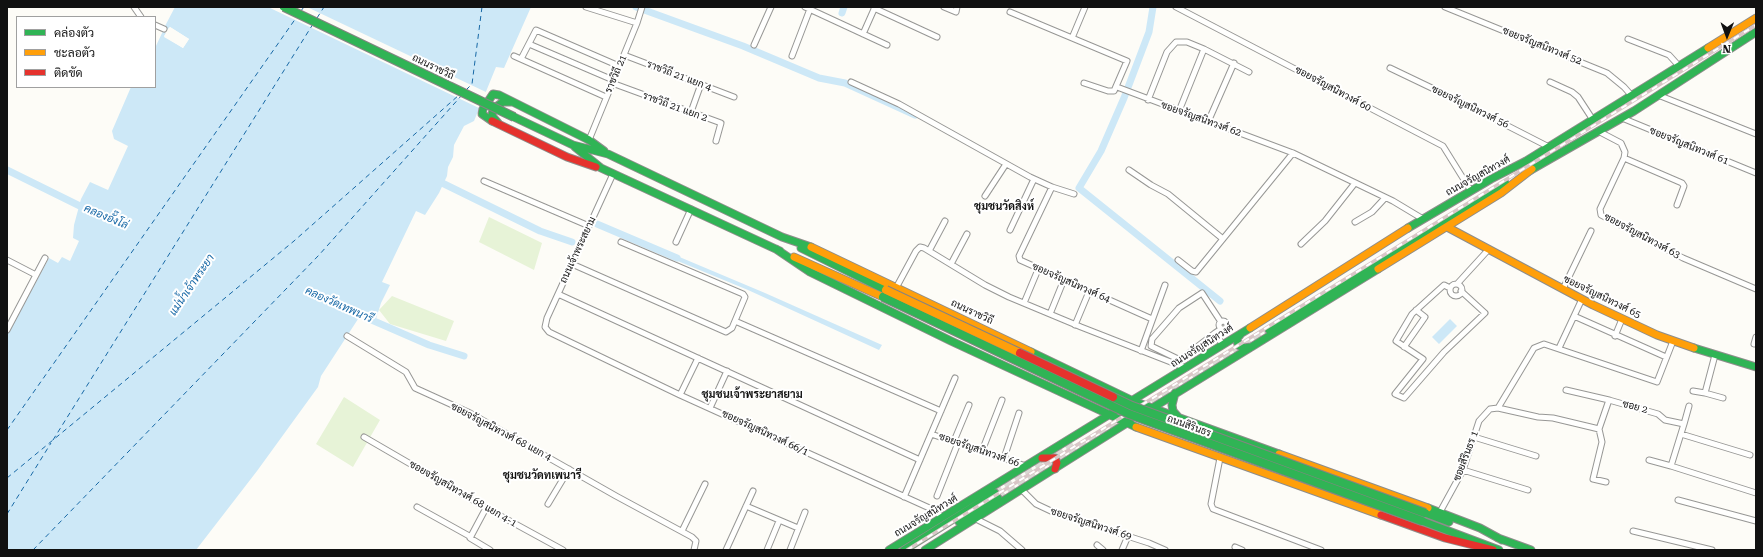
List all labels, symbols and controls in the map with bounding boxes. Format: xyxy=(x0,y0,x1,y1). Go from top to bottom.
legend xyxy=(16,16,156,88)
north arrow xyxy=(1707,16,1747,56)
street label: ซอยจรัญสนิทวงศ์ 52 xyxy=(1501,25,1583,67)
text: คล่องตัว xyxy=(54,26,94,40)
text: N xyxy=(1722,42,1731,55)
text: ชะลอตัว xyxy=(54,46,95,60)
street label: ถนนราชวิถี xyxy=(410,52,456,82)
street label: ราชวิถี 21 xyxy=(603,53,629,95)
street label: ราชวิถี 21 แยก 4 xyxy=(645,58,713,94)
street label: ซอยจรัญสนิทวงศ์ 60 xyxy=(1293,64,1373,114)
text: ติดขัด xyxy=(54,66,83,80)
street label: ซอยจรัญสนิทวงศ์ 56 xyxy=(1429,83,1511,131)
street label: ราชวิถี 21 แยก 2 xyxy=(641,90,709,124)
street label: ซอยจรัญสนิทวงศ์ 62 xyxy=(1159,99,1243,139)
street label: ซอยจรัญสนิทวงศ์ 61 xyxy=(1648,125,1730,167)
street label: ถนนจรัญสนิทวงศ์ xyxy=(1444,153,1512,199)
district label: ชุมชนวัดสิงห์ xyxy=(974,200,1034,214)
water label: คลองอั๊งโล่ xyxy=(82,202,130,232)
street label: ซอยจรัญสนิทวงศ์ 63 xyxy=(1602,211,1682,261)
street label: ถนนเจ้าพระสยาม xyxy=(557,215,599,285)
water label: แม่น้ำเจ้าพระยา xyxy=(167,252,217,318)
street label: ซอยจรัญสนิทวงศ์ 64 xyxy=(1030,260,1112,306)
street label: ซอยจรัญสนิทวงศ์ 65 xyxy=(1561,273,1643,321)
water label: คลองวัดเทพนารี xyxy=(303,284,375,326)
street label: ถนนราชวิถี xyxy=(949,297,995,327)
street label: ถนนจรัญสนิทวงศ์ xyxy=(1168,322,1236,370)
district label: ชุมชนเจ้าพระยาสยาม xyxy=(701,388,803,402)
street label: ซอย 2 xyxy=(1621,398,1649,416)
street label: ซอยจรัญสนิทวงศ์ 68 แยก 4 xyxy=(449,400,553,464)
street label: ซอยจรัญสนิทวงศ์ 66/1 xyxy=(720,408,810,458)
street label: ถนนสิรินธร xyxy=(1165,413,1213,439)
street label: ซอยสิรินธร 1 xyxy=(1451,429,1481,483)
street label: ซอยจรัญสนิทวงศ์ 66 xyxy=(937,431,1021,469)
street label: ซอยจรัญสนิทวงศ์ 68 แยก 4-1 xyxy=(407,458,519,530)
district label: ชุมชนวัดทเพนารี xyxy=(503,469,581,483)
street label: ถนนจรัญสนิทวงศ์ xyxy=(892,492,960,540)
street label: ซอยจรัญสนิทวงศ์ 69 xyxy=(1049,505,1133,543)

